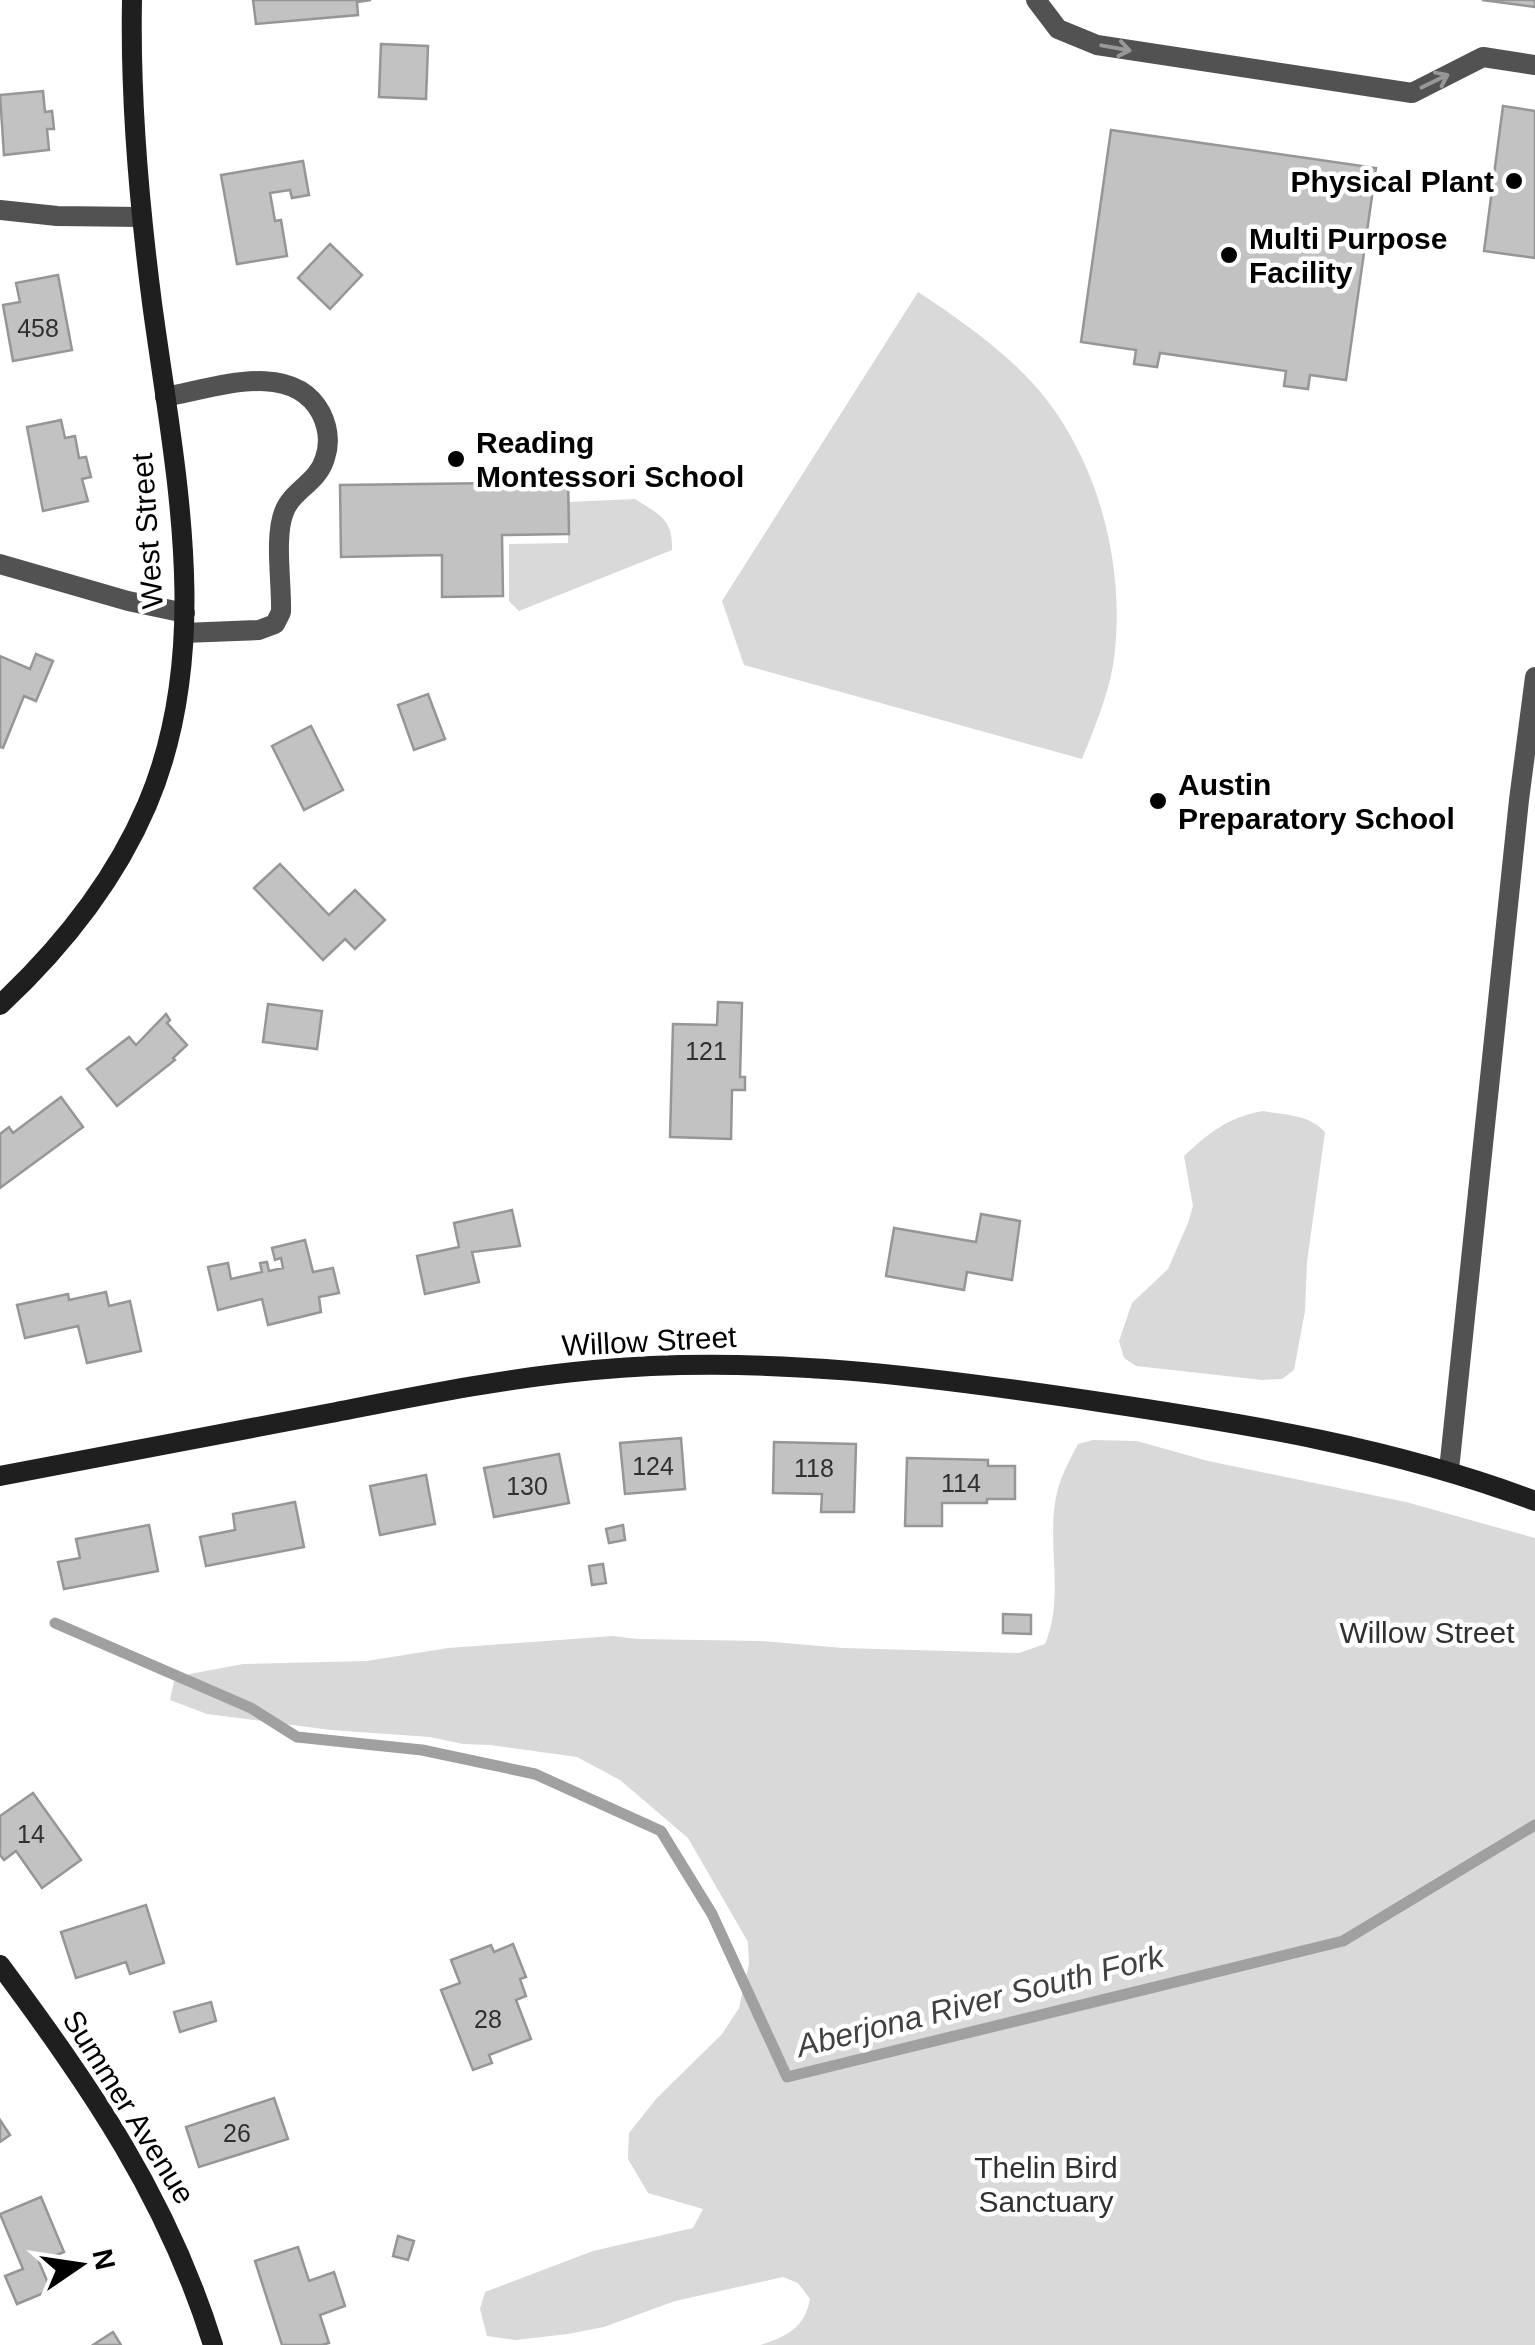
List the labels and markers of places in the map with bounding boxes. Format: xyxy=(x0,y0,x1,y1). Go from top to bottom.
place label: Physical Plant xyxy=(1291,165,1494,198)
marker: Physical Plant xyxy=(1503,170,1525,192)
place label: Multi Purpose Facility xyxy=(1249,222,1447,289)
marker: Multi Purpose Facility xyxy=(1218,244,1240,266)
place label: Reading Montessori School xyxy=(476,426,744,493)
marker: Reading Montessori School xyxy=(445,448,467,470)
place label: Austin Preparatory School xyxy=(1178,768,1455,835)
marker: Austin Preparatory School xyxy=(1147,790,1169,812)

